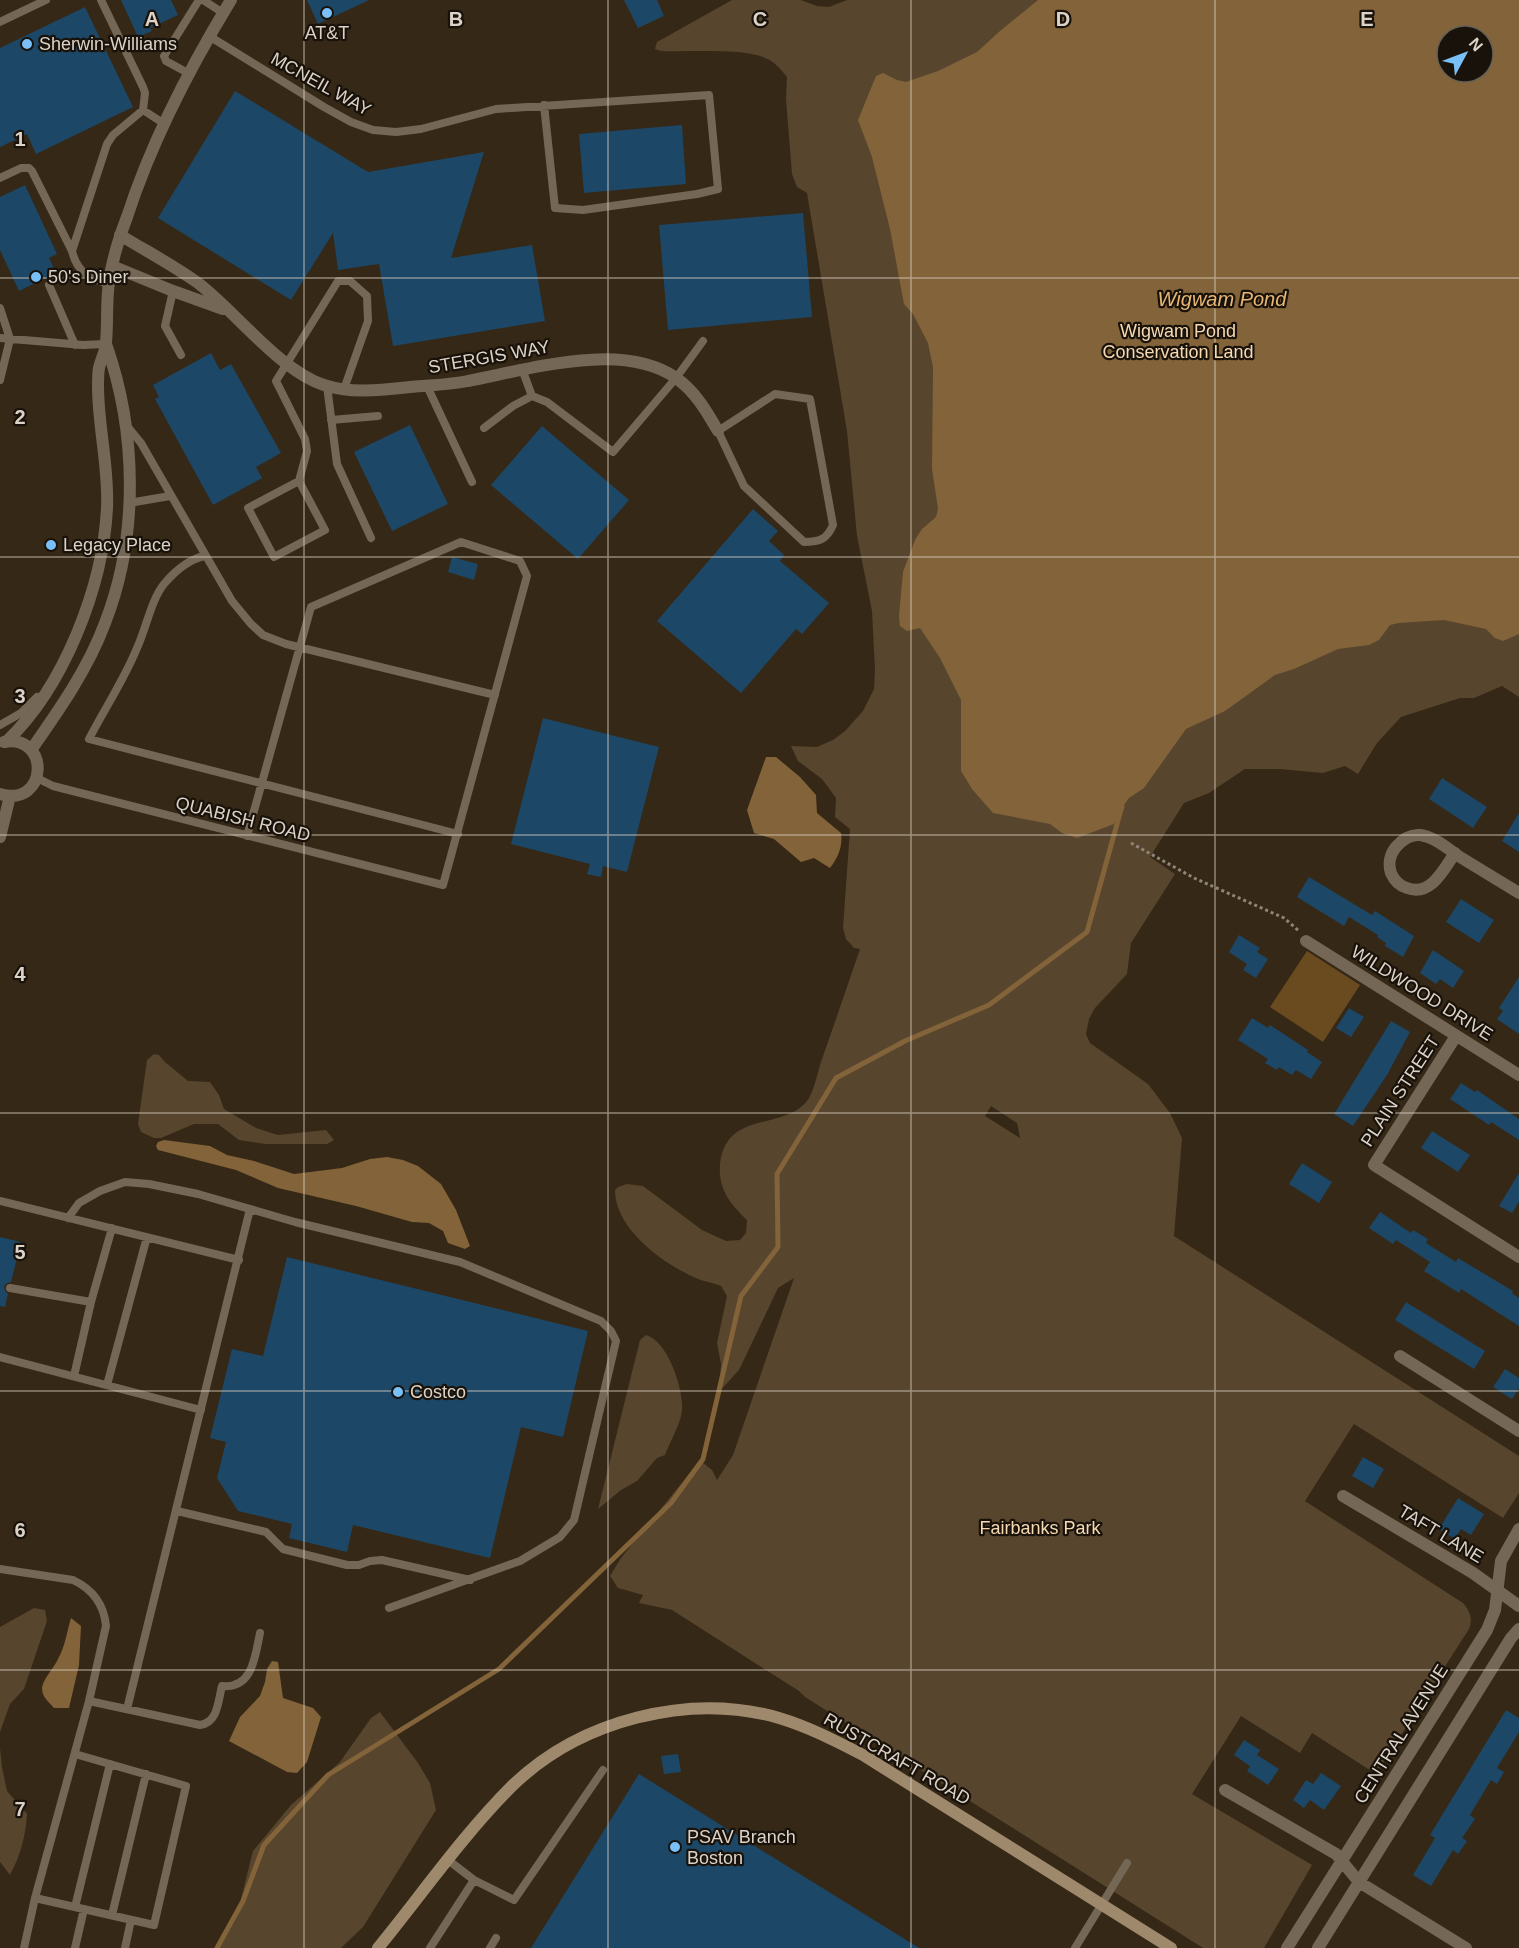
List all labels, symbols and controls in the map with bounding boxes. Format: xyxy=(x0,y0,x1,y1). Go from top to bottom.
marker: AT&T xyxy=(320,6,334,20)
text: A xyxy=(145,8,159,30)
text: B xyxy=(449,8,463,30)
text: C xyxy=(753,8,767,30)
text: D xyxy=(1056,8,1070,30)
text: E xyxy=(1360,8,1374,30)
place label: AT&T xyxy=(305,23,349,43)
north arrow xyxy=(1435,24,1495,84)
place label: Sherwin-Williams xyxy=(39,34,177,54)
text: N xyxy=(1466,35,1486,54)
marker: Sherwin-Williams xyxy=(20,37,34,51)
street label: MCNEIL WAY xyxy=(267,48,375,120)
text: 1 xyxy=(14,128,26,150)
place label: 50's Diner xyxy=(48,267,128,287)
marker: 50's Diner xyxy=(29,270,43,284)
water label: Wigwam Pond xyxy=(1158,288,1287,310)
park label: Wigwam Pond Conservation Land xyxy=(1102,321,1254,362)
street label: STERGIS WAY xyxy=(427,336,551,378)
text: 2 xyxy=(14,406,26,428)
place label: Legacy Place xyxy=(63,535,171,555)
marker: Legacy Place xyxy=(44,538,58,552)
text: 3 xyxy=(14,685,26,707)
street label: QUABISH ROAD xyxy=(174,793,312,845)
street label: WILDWOOD DRIVE xyxy=(1348,941,1496,1045)
text: 4 xyxy=(14,963,26,985)
street label: PLAIN STREET xyxy=(1357,1032,1443,1150)
text: 5 xyxy=(14,1241,26,1263)
place label: Costco xyxy=(410,1382,466,1402)
marker: Costco xyxy=(391,1385,405,1399)
street label: TAFT LANE xyxy=(1395,1501,1487,1567)
park label: Fairbanks Park xyxy=(979,1518,1102,1538)
text: 6 xyxy=(14,1519,26,1541)
street label: CENTRAL AVENUE xyxy=(1350,1661,1452,1807)
street label: RUSTCRAFT ROAD xyxy=(820,1709,974,1809)
text: 7 xyxy=(14,1798,26,1820)
place label: PSAV Branch Boston xyxy=(687,1827,796,1868)
marker: PSAV Branch Boston xyxy=(668,1840,682,1854)

